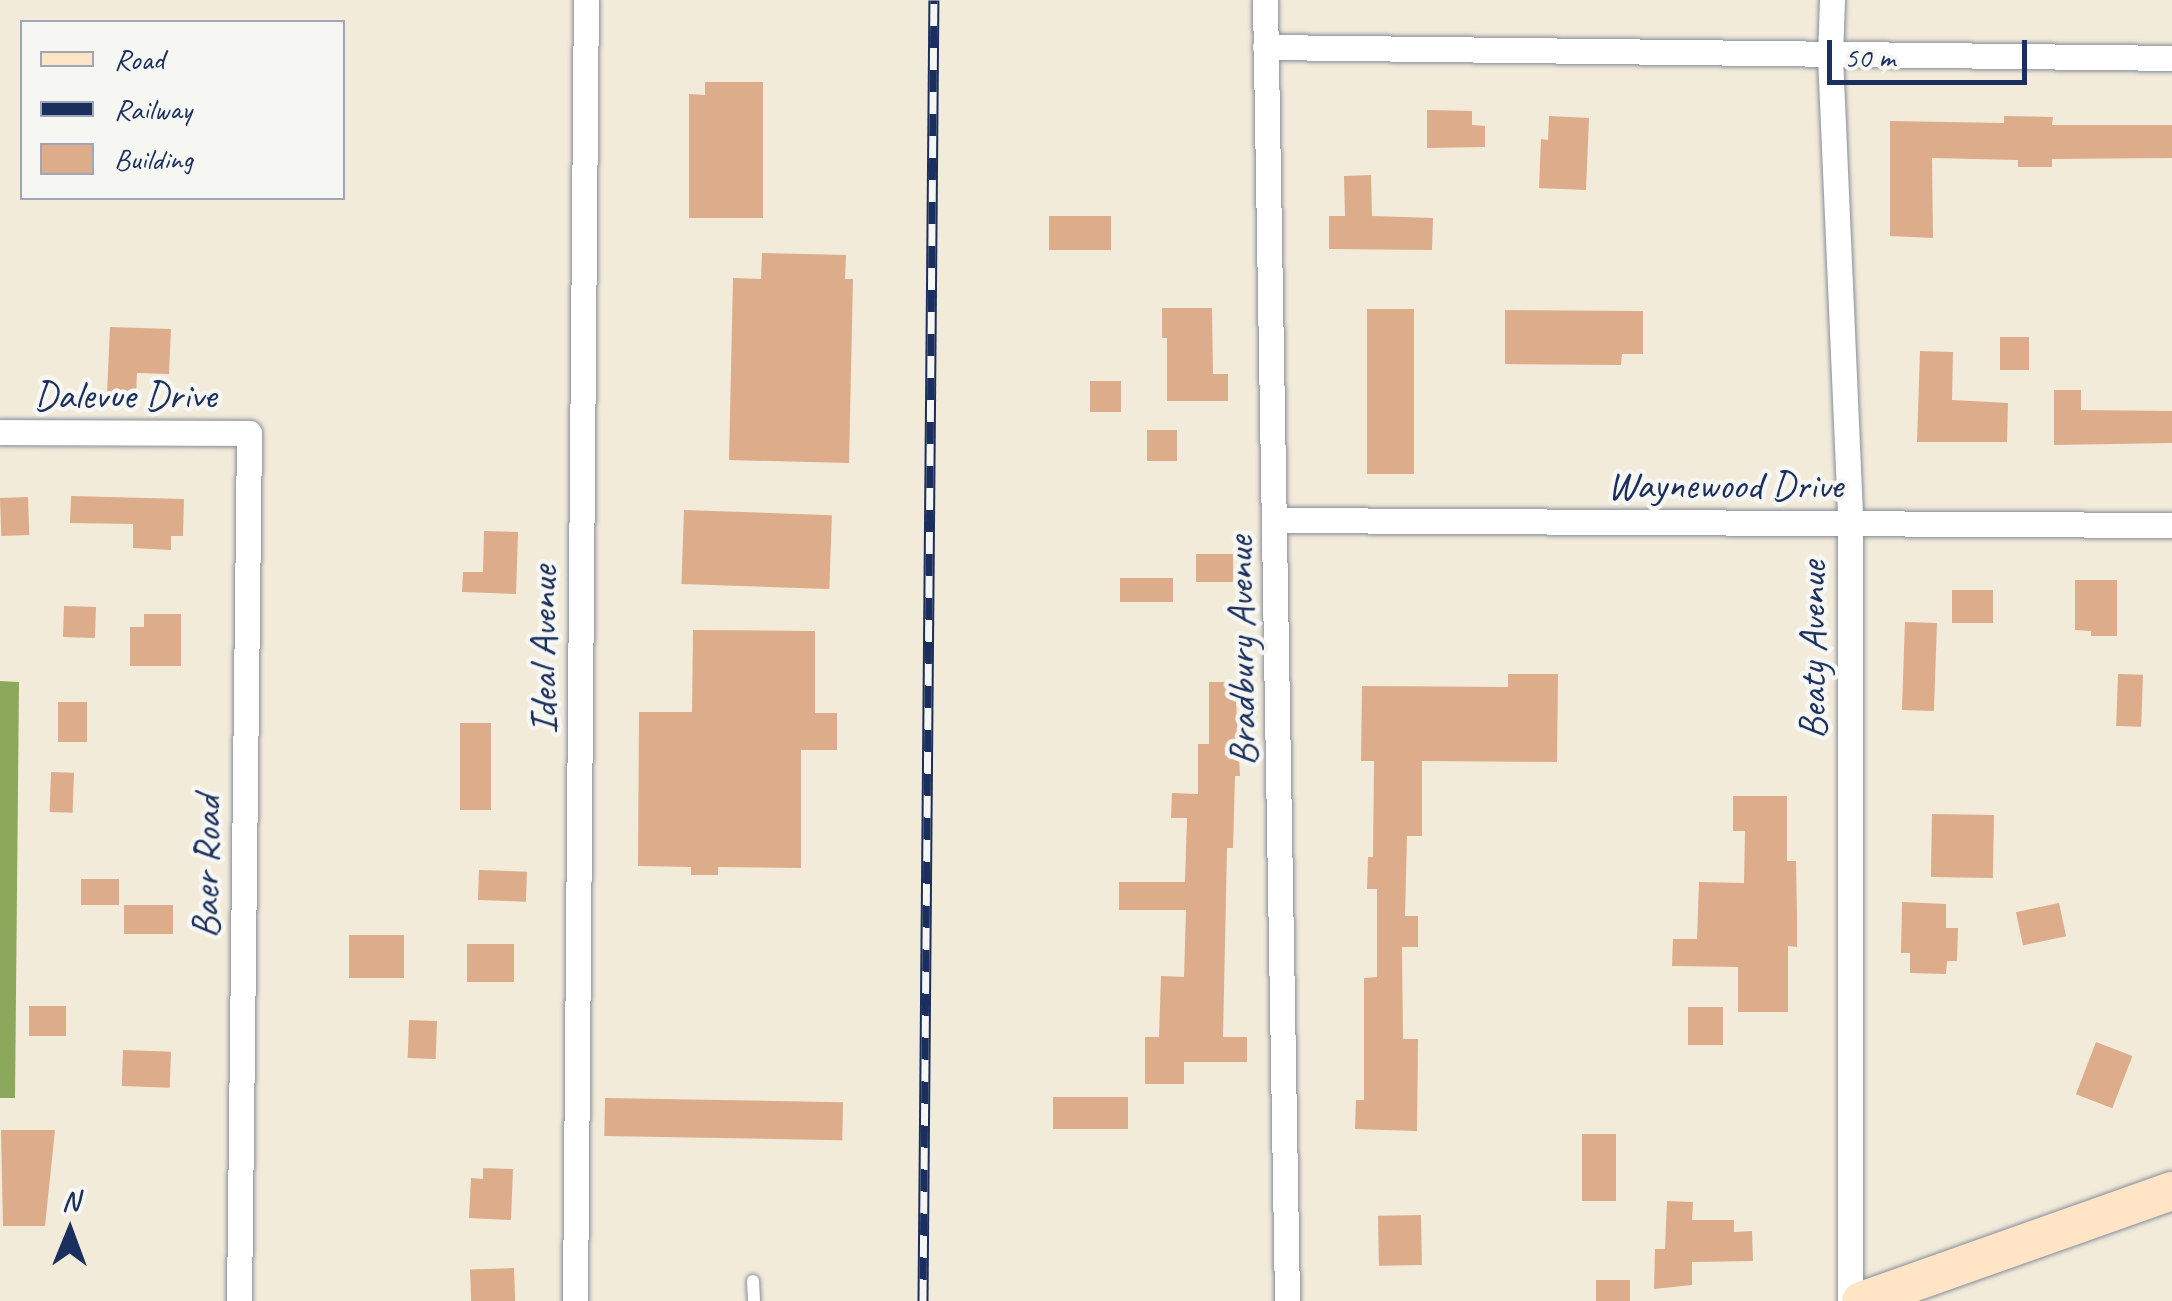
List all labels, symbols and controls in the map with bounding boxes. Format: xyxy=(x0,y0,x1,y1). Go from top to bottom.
legend xyxy=(20,20,345,200)
scale bar xyxy=(1832,20,2032,82)
text: 50 m xyxy=(1844,38,1895,76)
text: Road xyxy=(114,40,164,78)
text: Railway xyxy=(114,90,192,128)
text: Building xyxy=(114,140,193,178)
street label: Dalevue Drive xyxy=(34,371,216,419)
street label: Waynewood Drive xyxy=(1607,461,1843,509)
street label: Bradbury Avenue xyxy=(1215,536,1267,766)
street label: Beaty Avenue xyxy=(1788,561,1836,739)
street label: Ideal Avenue xyxy=(519,566,567,734)
street label: Baer Road xyxy=(181,795,231,939)
north arrow xyxy=(20,1181,120,1281)
text: N xyxy=(62,1183,80,1218)

